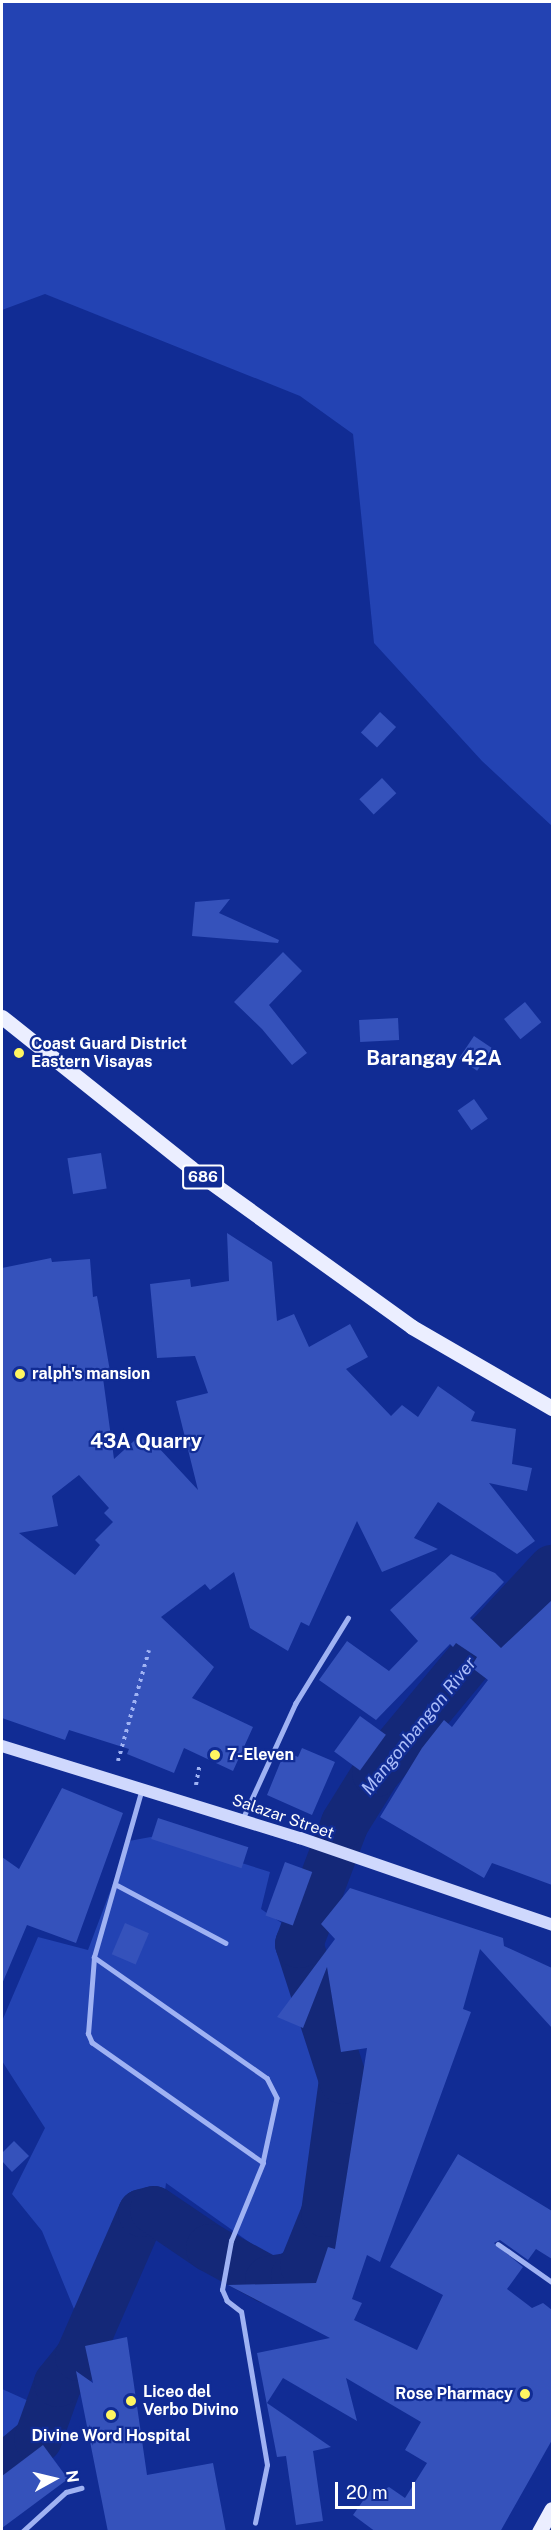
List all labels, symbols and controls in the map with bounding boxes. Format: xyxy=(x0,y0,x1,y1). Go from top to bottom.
place label: Coast Guard District Eastern Visayas xyxy=(31,1034,187,1072)
marker: Coast Guard District Eastern Visayas xyxy=(12,1046,26,1060)
district label: Barangay 42A xyxy=(366,1046,502,1070)
road number: 686 xyxy=(182,1165,224,1189)
place label: ralph's mansion xyxy=(32,1364,150,1384)
marker: ralph's mansion xyxy=(13,1367,27,1381)
district label: 43A Quarry xyxy=(90,1429,202,1453)
water label: Mangonbangon River xyxy=(357,1653,481,1799)
place label: 7-Eleven xyxy=(227,1745,294,1765)
marker: 7-Eleven xyxy=(208,1748,222,1762)
street label: Salazar Street xyxy=(229,1791,337,1843)
place label: Liceo del Verbo Divino xyxy=(143,2382,239,2420)
place label: Rose Pharmacy xyxy=(395,2384,513,2404)
marker: Rose Pharmacy xyxy=(518,2387,532,2401)
marker: Liceo del Verbo Divino xyxy=(124,2394,138,2408)
marker: Divine Word Hospital xyxy=(102,2406,120,2424)
place label: Divine Word Hospital xyxy=(31,2426,191,2446)
north arrow xyxy=(24,2449,84,2509)
text: N xyxy=(62,2469,83,2484)
scale bar xyxy=(338,2470,418,2508)
text: 20 m xyxy=(346,2482,388,2503)

